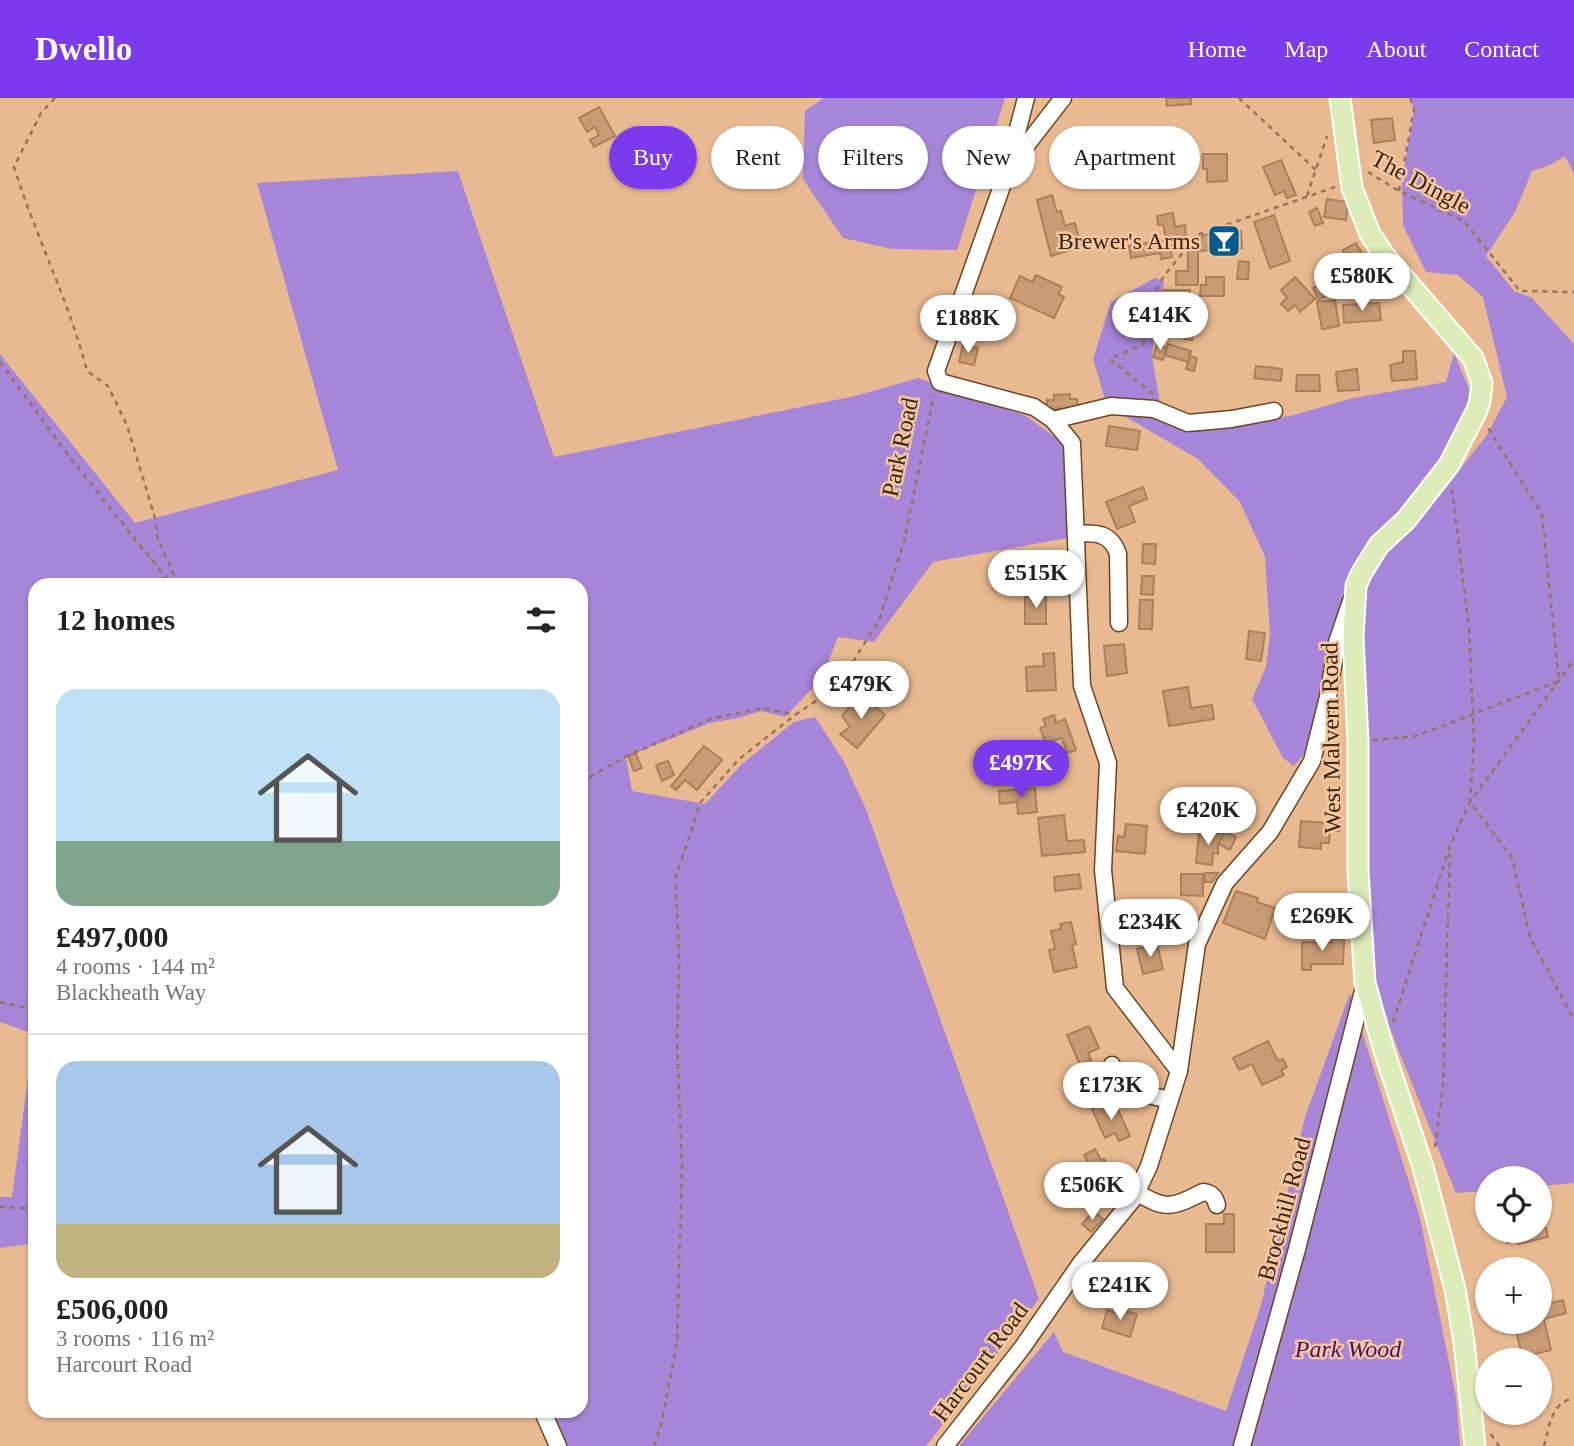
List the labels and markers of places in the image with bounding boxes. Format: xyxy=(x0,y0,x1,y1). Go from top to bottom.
bar icon: Brewer's Arms xyxy=(1205,222,1243,260)
place label: Brewer's Arms xyxy=(1058,228,1200,254)
pin: £580K xyxy=(1313,254,1411,313)
pin: £414K xyxy=(1111,292,1209,352)
pin: £188K xyxy=(919,296,1017,355)
pin: £515K xyxy=(987,550,1085,610)
pin: £479K xyxy=(812,662,910,721)
pin: £497K xyxy=(972,740,1070,800)
pin: £420K xyxy=(1159,788,1257,847)
pin: £269K xyxy=(1273,894,1371,953)
pin: £234K xyxy=(1101,900,1199,959)
pin: £173K xyxy=(1062,1062,1160,1122)
pin: £506K xyxy=(1043,1162,1141,1222)
pin: £241K xyxy=(1071,1262,1169,1322)

